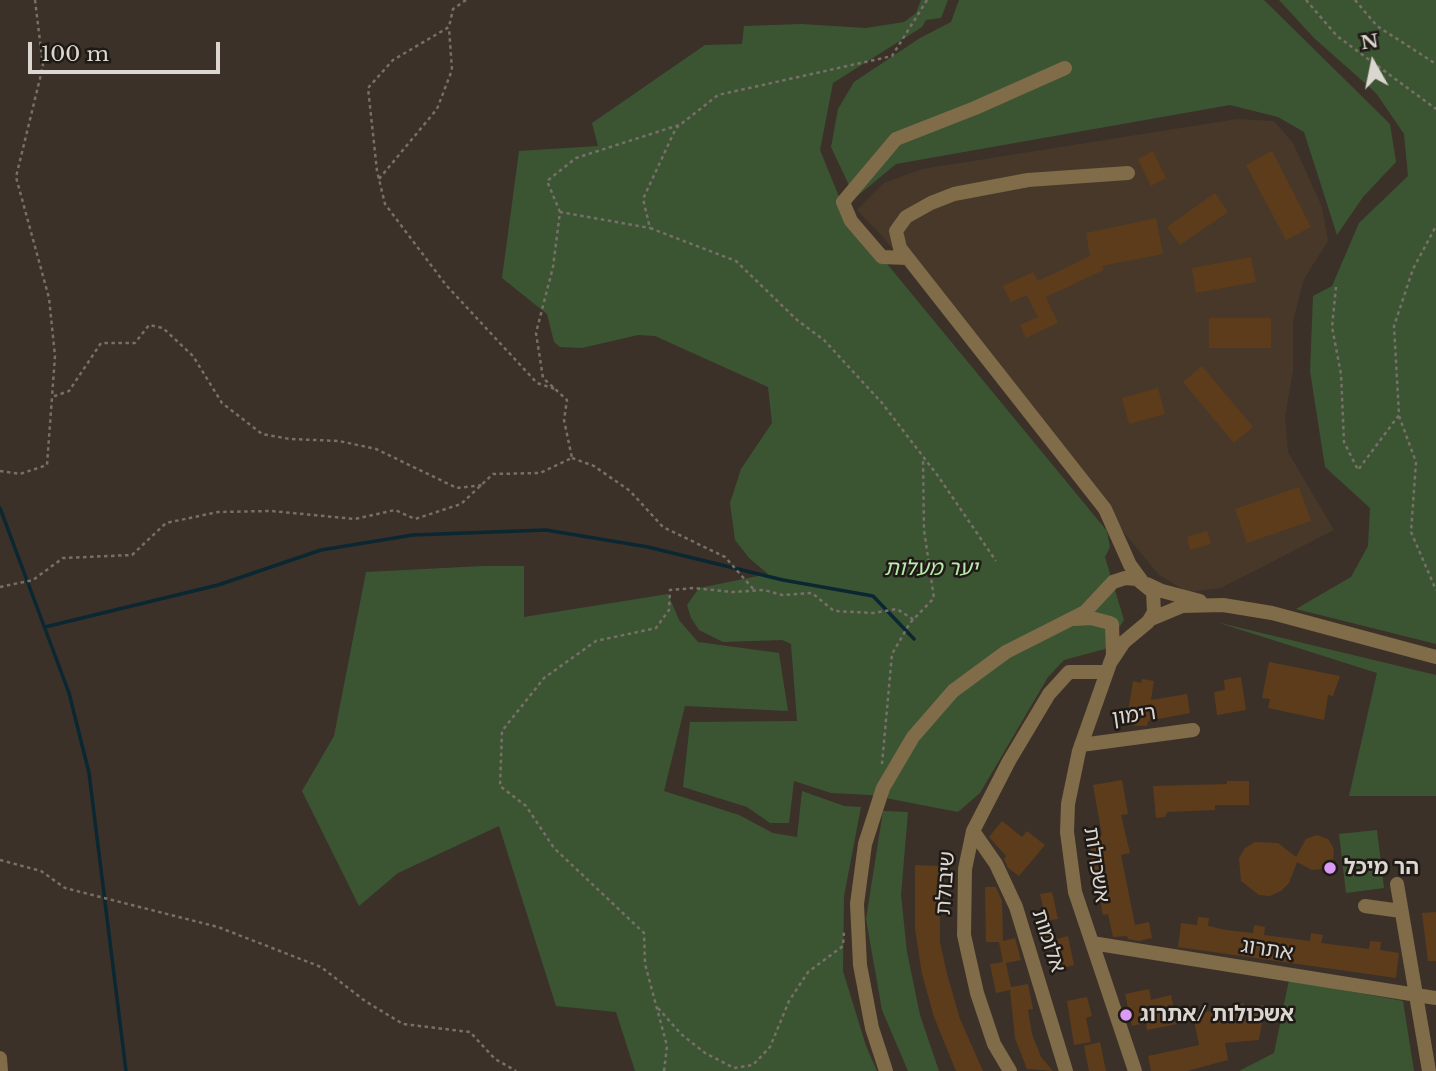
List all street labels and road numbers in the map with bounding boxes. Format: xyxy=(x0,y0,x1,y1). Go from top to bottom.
street label: רימון xyxy=(1110,700,1158,732)
street label: אשכולות xyxy=(1078,825,1114,905)
street label: שיבולת xyxy=(931,850,961,916)
street label: אלומות xyxy=(1026,906,1070,976)
street label: אתרוג xyxy=(1239,933,1295,967)

